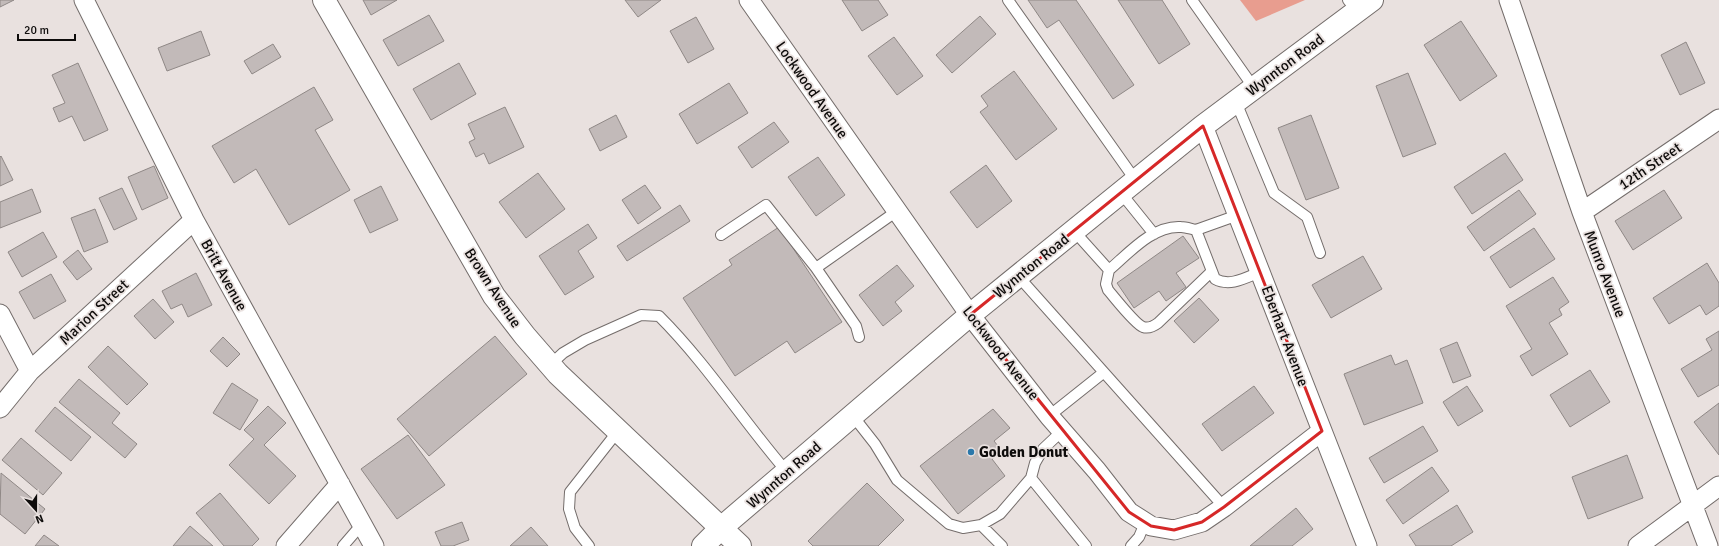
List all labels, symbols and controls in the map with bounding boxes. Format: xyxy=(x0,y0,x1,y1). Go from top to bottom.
scale bar xyxy=(18,16,75,42)
text: 20 m xyxy=(24,23,49,38)
street label: Wynnton Road xyxy=(1243,30,1327,100)
street label: Lockwood Avenue xyxy=(772,38,852,142)
street label: 12th Street xyxy=(1615,138,1685,194)
street label: Munro Avenue xyxy=(1580,228,1630,320)
street label: Wynnton Road xyxy=(989,230,1073,302)
street label: Britt Avenue xyxy=(197,236,251,314)
street label: Brown Avenue xyxy=(461,245,525,331)
street label: Marion Street xyxy=(56,275,132,349)
street label: Eberhart Avenue xyxy=(1258,283,1312,389)
street label: Lockwood Avenue xyxy=(959,302,1043,404)
street label: Wynnton Road xyxy=(743,438,825,512)
place label: Golden Donut xyxy=(979,443,1069,461)
marker: Golden Donut xyxy=(966,447,976,457)
north arrow xyxy=(16,490,56,530)
text: N xyxy=(34,511,45,526)

